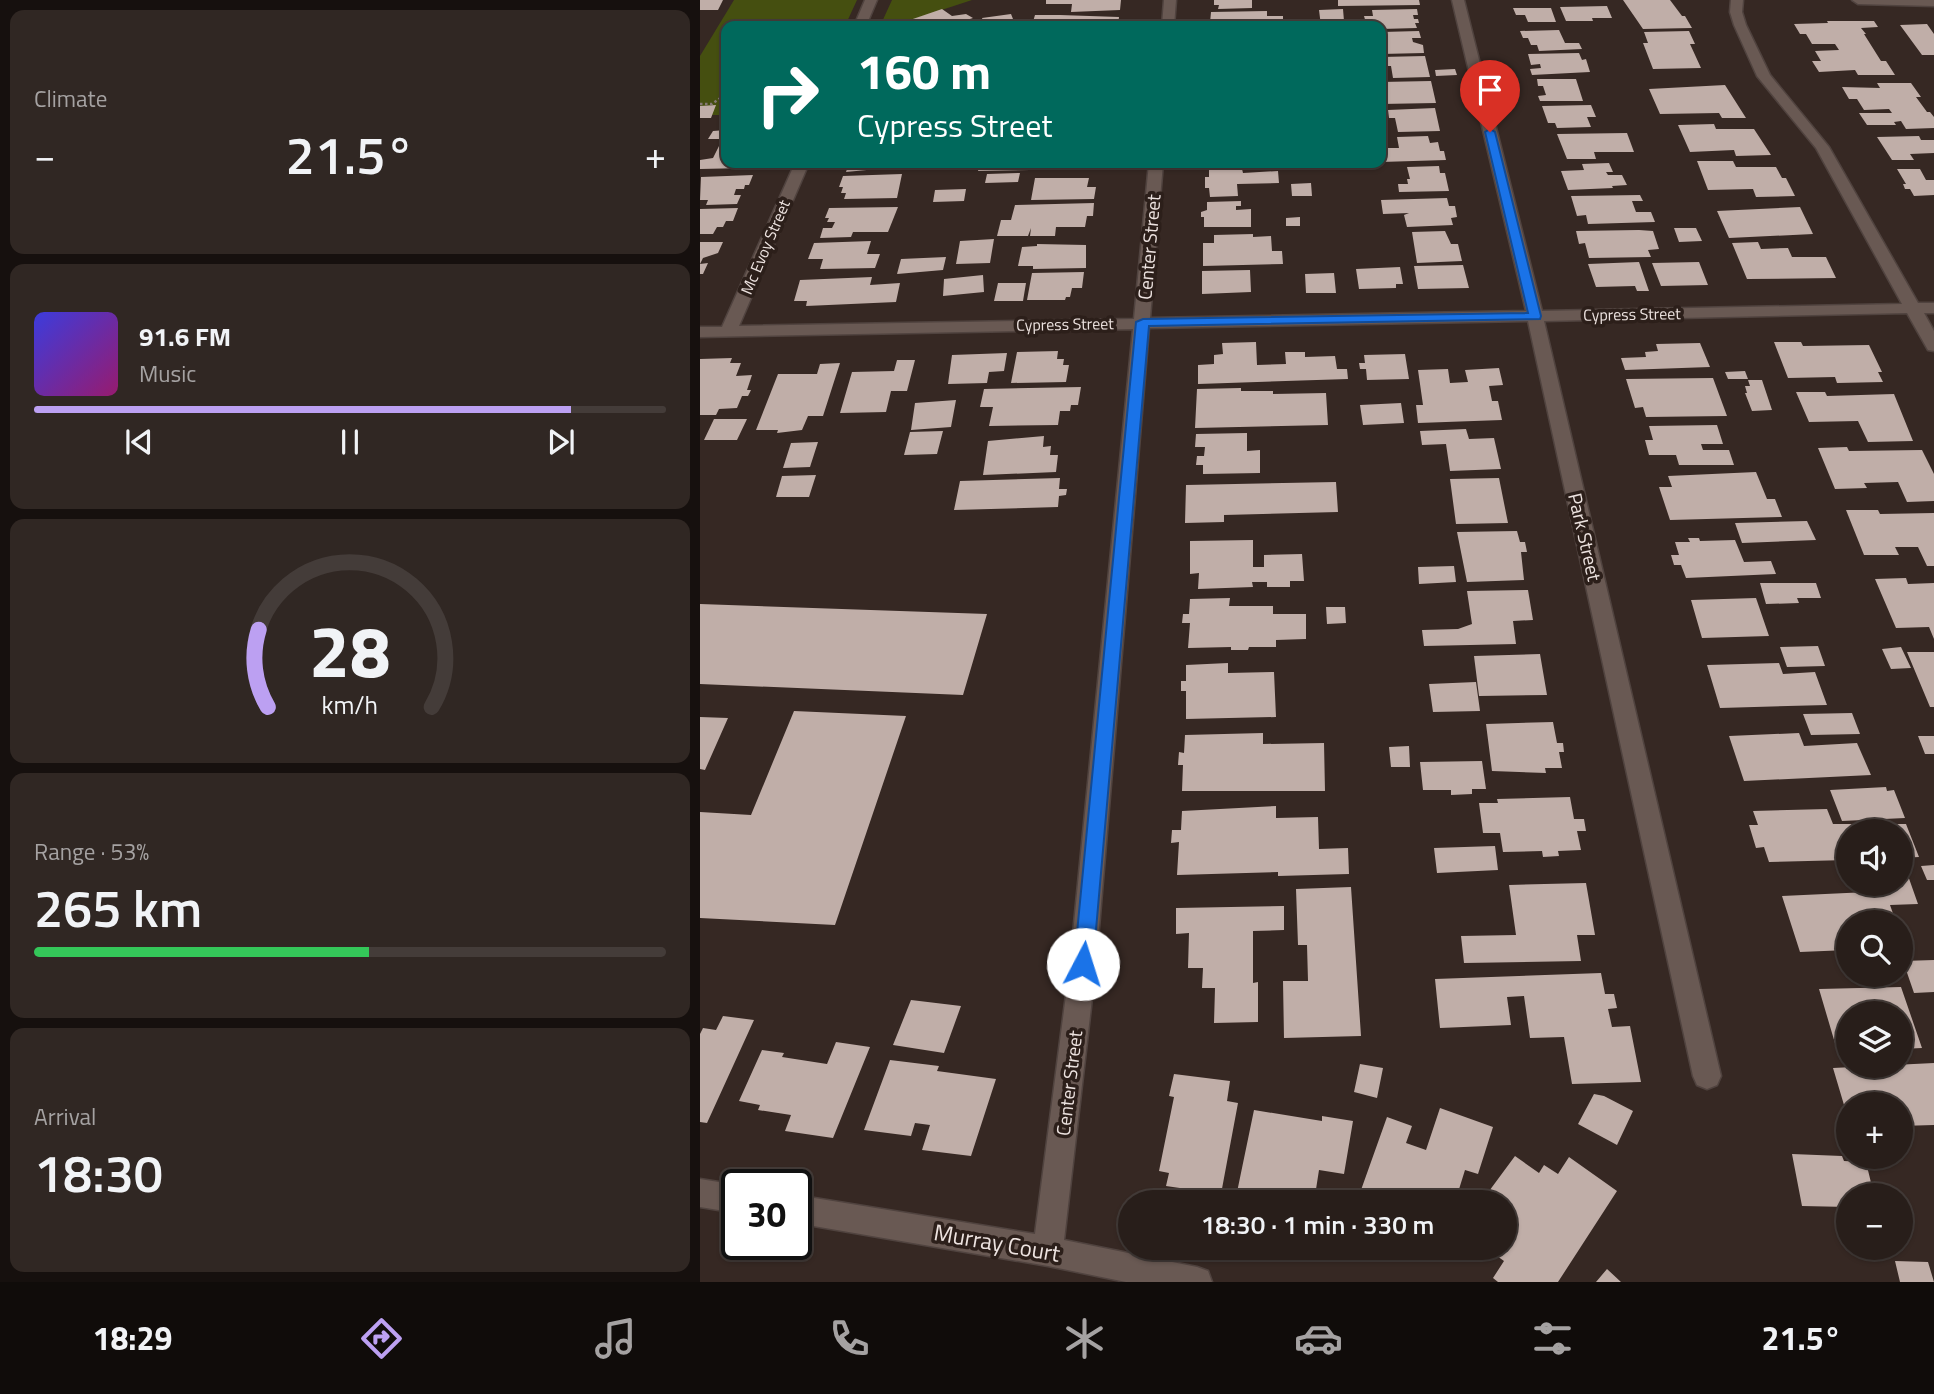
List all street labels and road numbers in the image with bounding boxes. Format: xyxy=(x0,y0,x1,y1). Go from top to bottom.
street label: Center Street xyxy=(1129,193,1168,301)
street label: Mc Evoy Street xyxy=(734,196,796,298)
street label: Cypress Street xyxy=(1583,301,1681,327)
street label: Cypress Street xyxy=(1016,311,1114,337)
street label: Park Street xyxy=(1561,490,1610,584)
street label: Center Street xyxy=(1048,1028,1089,1137)
street label: Murray Court xyxy=(931,1214,1063,1271)

